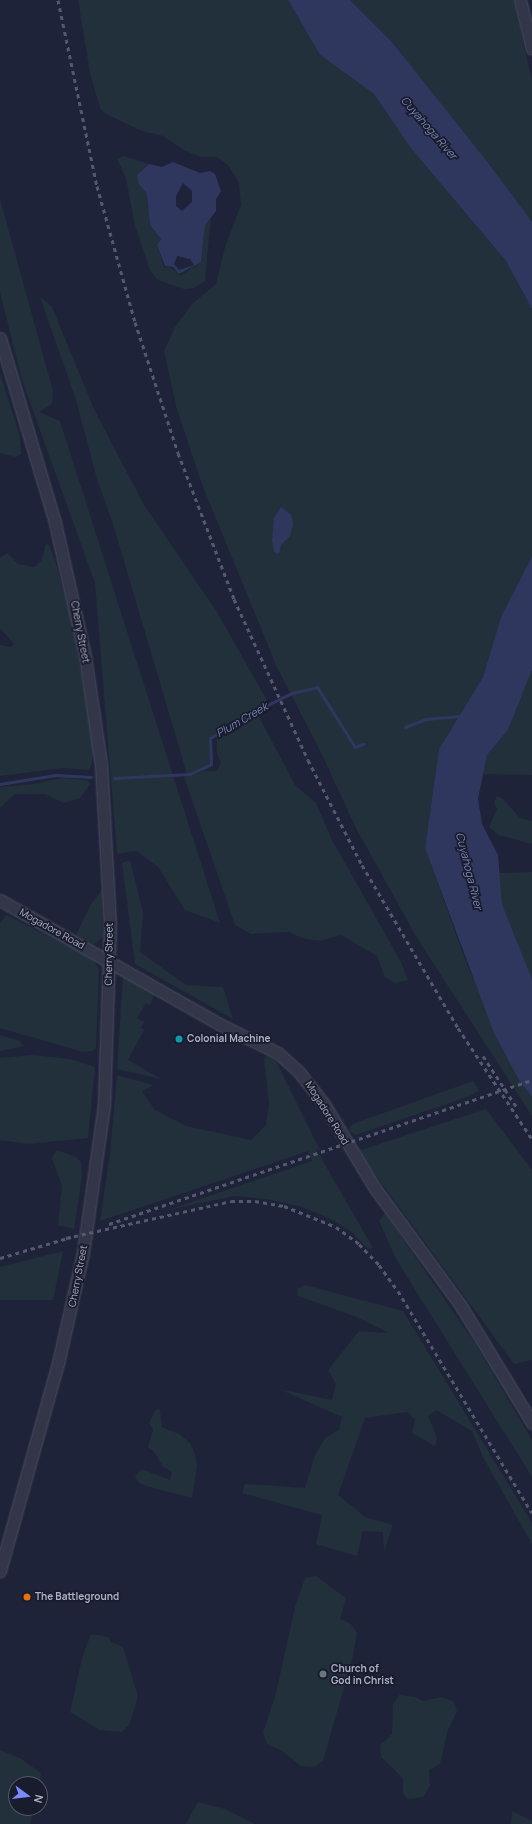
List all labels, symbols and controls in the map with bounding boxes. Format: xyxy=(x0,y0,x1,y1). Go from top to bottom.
water label: Cuyahoga River xyxy=(398,94,460,162)
street label: Cherry Street xyxy=(68,600,92,664)
water label: Plum Creek xyxy=(214,700,270,740)
water label: Cuyahoga River xyxy=(453,831,485,911)
street label: Mogadore Road xyxy=(17,906,87,952)
street label: Cherry Street xyxy=(102,923,116,985)
place label: Colonial Machine xyxy=(187,1033,270,1045)
marker: Colonial Machine xyxy=(174,1034,184,1044)
street label: Mogadore Road xyxy=(303,1079,351,1147)
street label: Cherry Street xyxy=(66,1244,90,1308)
place label: The Battleground xyxy=(35,1591,119,1603)
marker: The Battleground xyxy=(22,1592,32,1602)
place label: Church of God in Christ xyxy=(331,1662,394,1686)
marker: Church of God in Christ xyxy=(318,1669,328,1679)
north arrow xyxy=(8,1776,48,1816)
text: N xyxy=(31,1793,47,1805)

